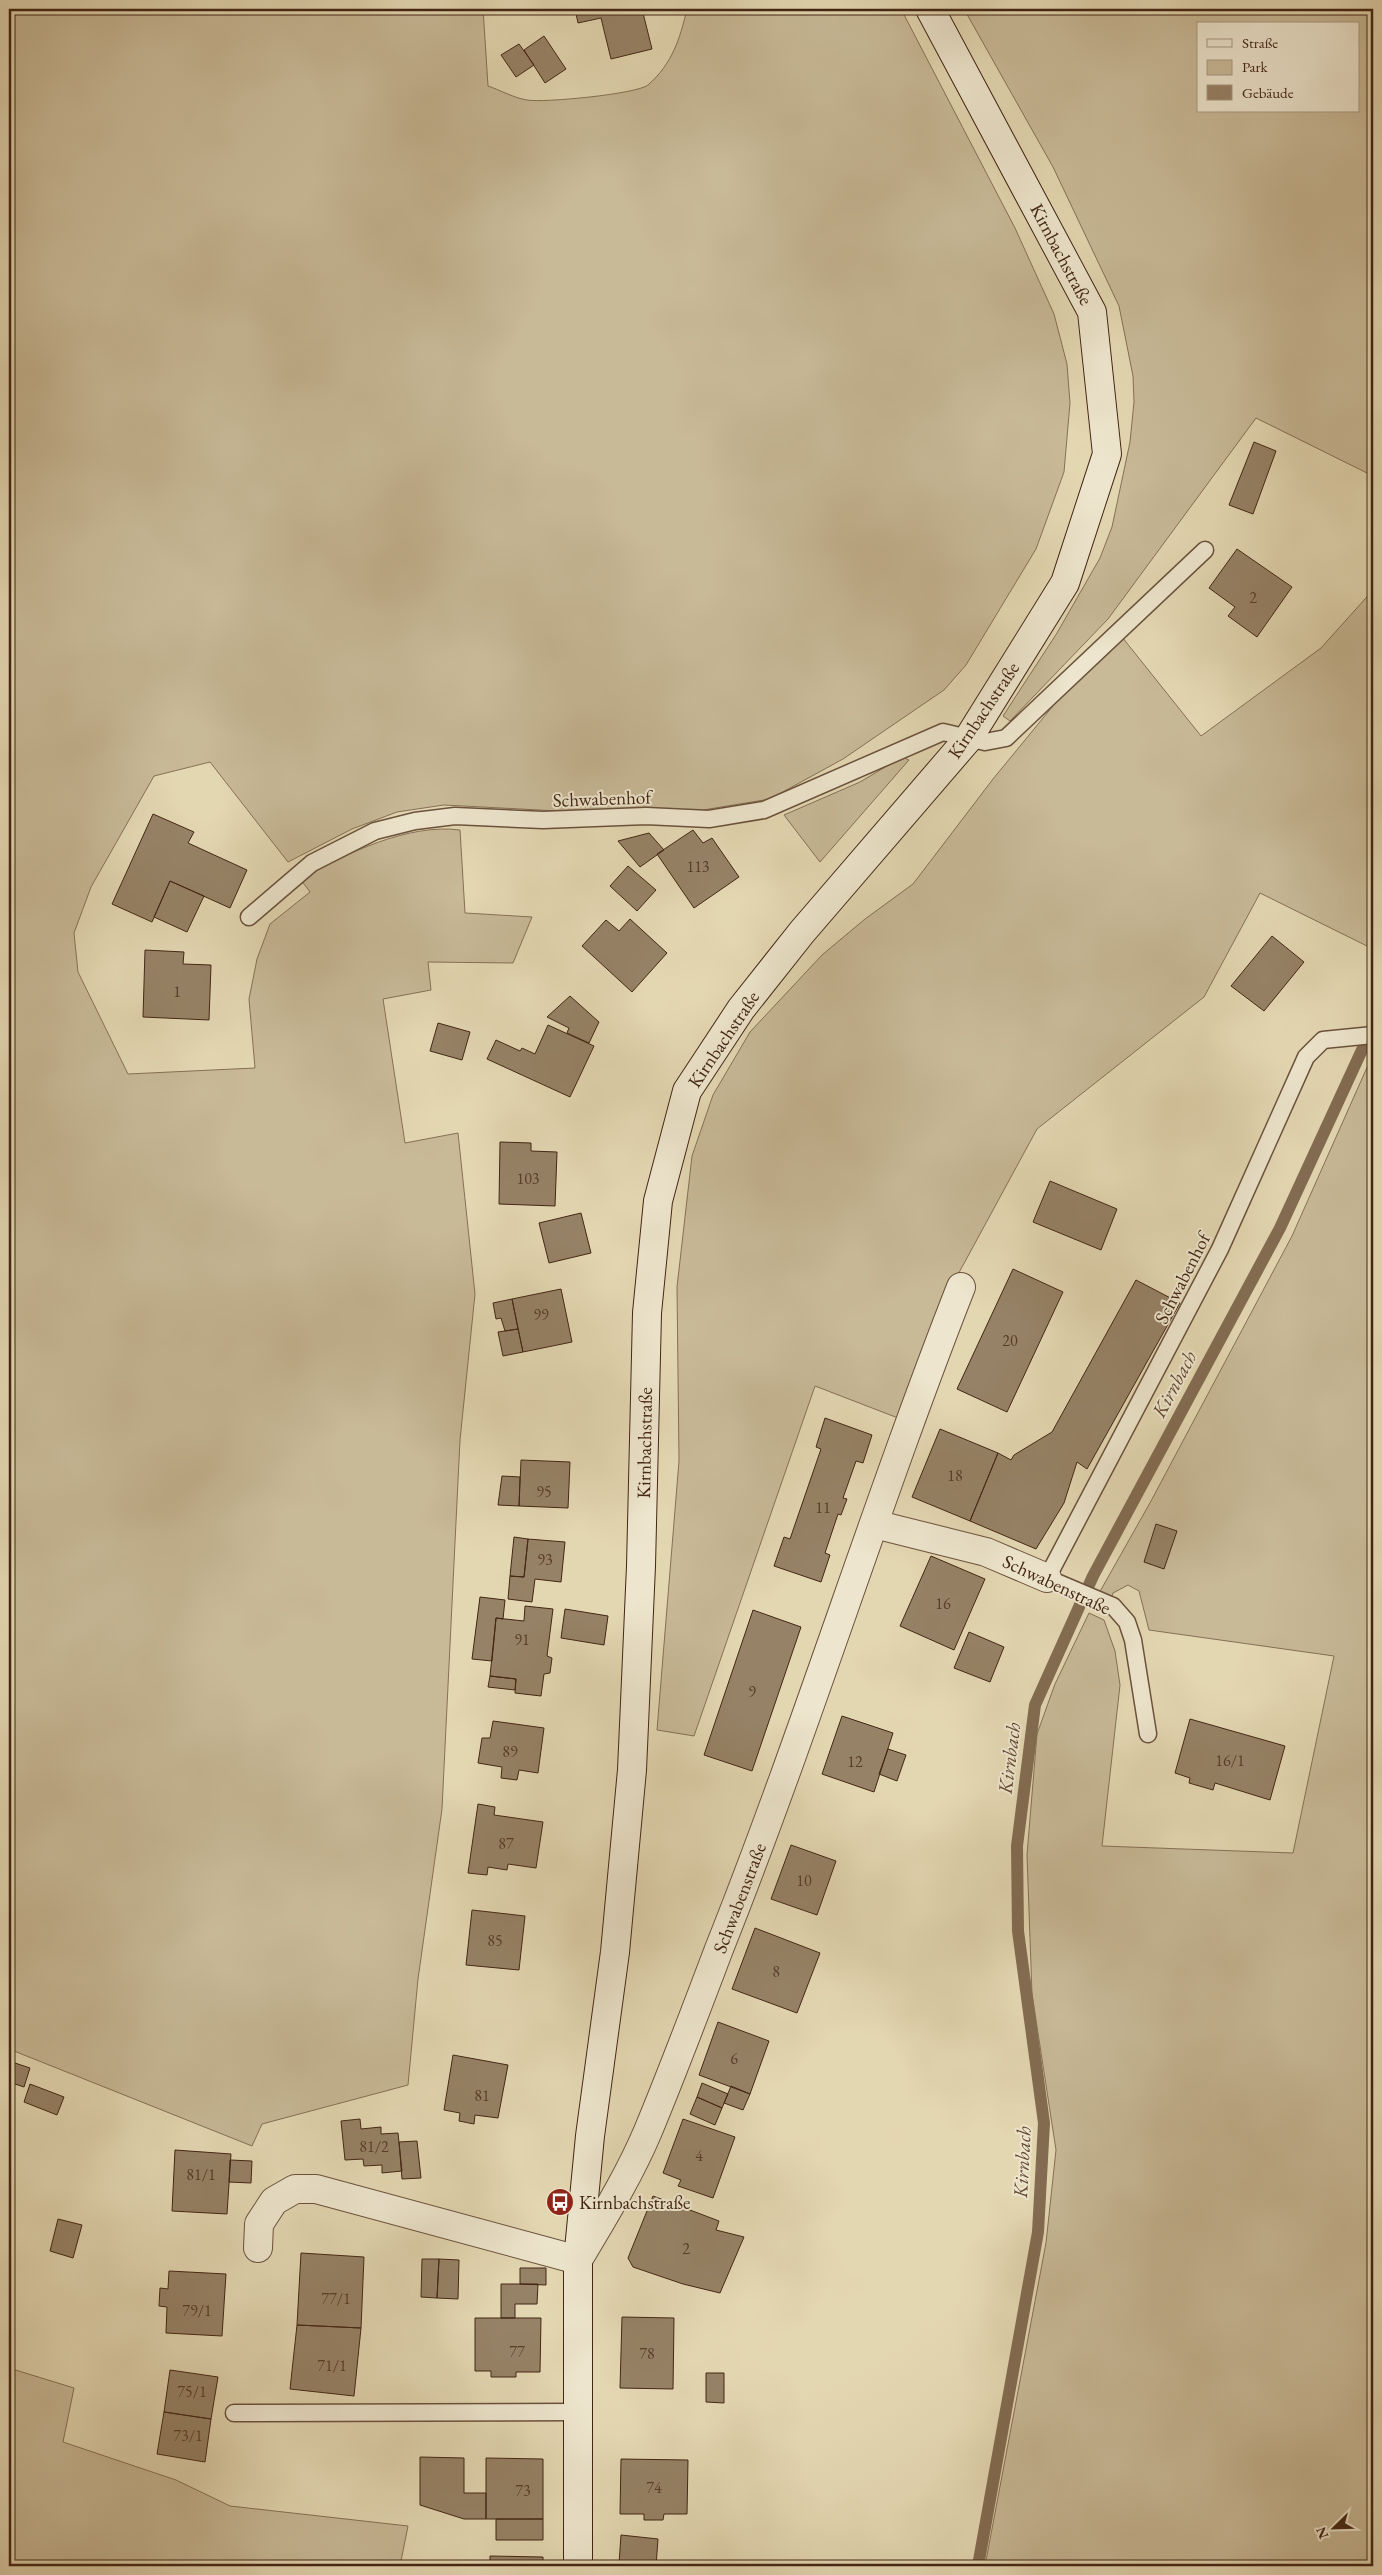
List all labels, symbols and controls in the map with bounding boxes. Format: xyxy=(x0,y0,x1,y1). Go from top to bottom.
legend xyxy=(1197,22,1360,112)
text: Straße xyxy=(1242,33,1278,52)
text: Park xyxy=(1242,57,1269,76)
text: Gebäude xyxy=(1242,83,1294,102)
street label: Kirnbachstraße xyxy=(1024,199,1099,309)
house number: 2 xyxy=(1249,587,1257,608)
street label: Kirnbachstraße xyxy=(942,657,1025,763)
street label: Schwabenhof xyxy=(552,784,654,813)
house number: 113 xyxy=(686,856,710,877)
house number: 1 xyxy=(173,981,181,1002)
street label: Kirnbachstraße xyxy=(682,986,765,1092)
house number: 103 xyxy=(516,1168,540,1189)
street label: Schwabenhof xyxy=(1149,1227,1217,1328)
house number: 99 xyxy=(533,1304,549,1325)
house number: 20 xyxy=(1002,1330,1018,1351)
water label: Kirnbach xyxy=(1145,1346,1202,1423)
street label: Kirnbachstraße xyxy=(631,1387,658,1499)
house number: 18 xyxy=(947,1465,963,1486)
house number: 95 xyxy=(536,1481,552,1502)
house number: 11 xyxy=(815,1497,831,1518)
house number: 93 xyxy=(537,1549,553,1570)
street label: Schwabenstraße xyxy=(999,1549,1115,1620)
house number: 16 xyxy=(935,1593,951,1614)
house number: 91 xyxy=(514,1629,530,1650)
house number: 9 xyxy=(748,1681,756,1702)
water label: Kirnbach xyxy=(992,1721,1026,1796)
house number: 89 xyxy=(502,1741,518,1762)
house number: 16/1 xyxy=(1215,1750,1245,1771)
house number: 12 xyxy=(847,1751,863,1772)
house number: 87 xyxy=(498,1833,514,1854)
street label: Schwabenstraße xyxy=(707,1839,772,1957)
house number: 10 xyxy=(796,1870,812,1891)
house number: 85 xyxy=(487,1930,503,1951)
house number: 8 xyxy=(772,1961,780,1982)
house number: 6 xyxy=(730,2048,738,2069)
house number: 81 xyxy=(474,2085,490,2106)
water label: Kirnbach xyxy=(1007,2125,1037,2199)
house number: 81/2 xyxy=(359,2136,389,2157)
house number: 4 xyxy=(695,2145,703,2166)
house number: 81/1 xyxy=(186,2164,216,2185)
bus stop icon: Kirnbachstraße xyxy=(545,2187,575,2217)
place label: Kirnbachstraße xyxy=(579,2190,691,2215)
house number: 2 xyxy=(682,2238,690,2259)
house number: 77/1 xyxy=(321,2288,351,2309)
house number: 79/1 xyxy=(182,2300,212,2321)
house number: 77 xyxy=(509,2341,525,2362)
house number: 78 xyxy=(639,2343,655,2364)
house number: 71/1 xyxy=(317,2355,347,2376)
house number: 75/1 xyxy=(177,2381,207,2402)
house number: 73/1 xyxy=(173,2425,203,2446)
house number: 74 xyxy=(646,2477,662,2498)
house number: 73 xyxy=(515,2480,531,2501)
north arrow xyxy=(1310,2502,1360,2552)
text: N xyxy=(1311,2524,1333,2542)

